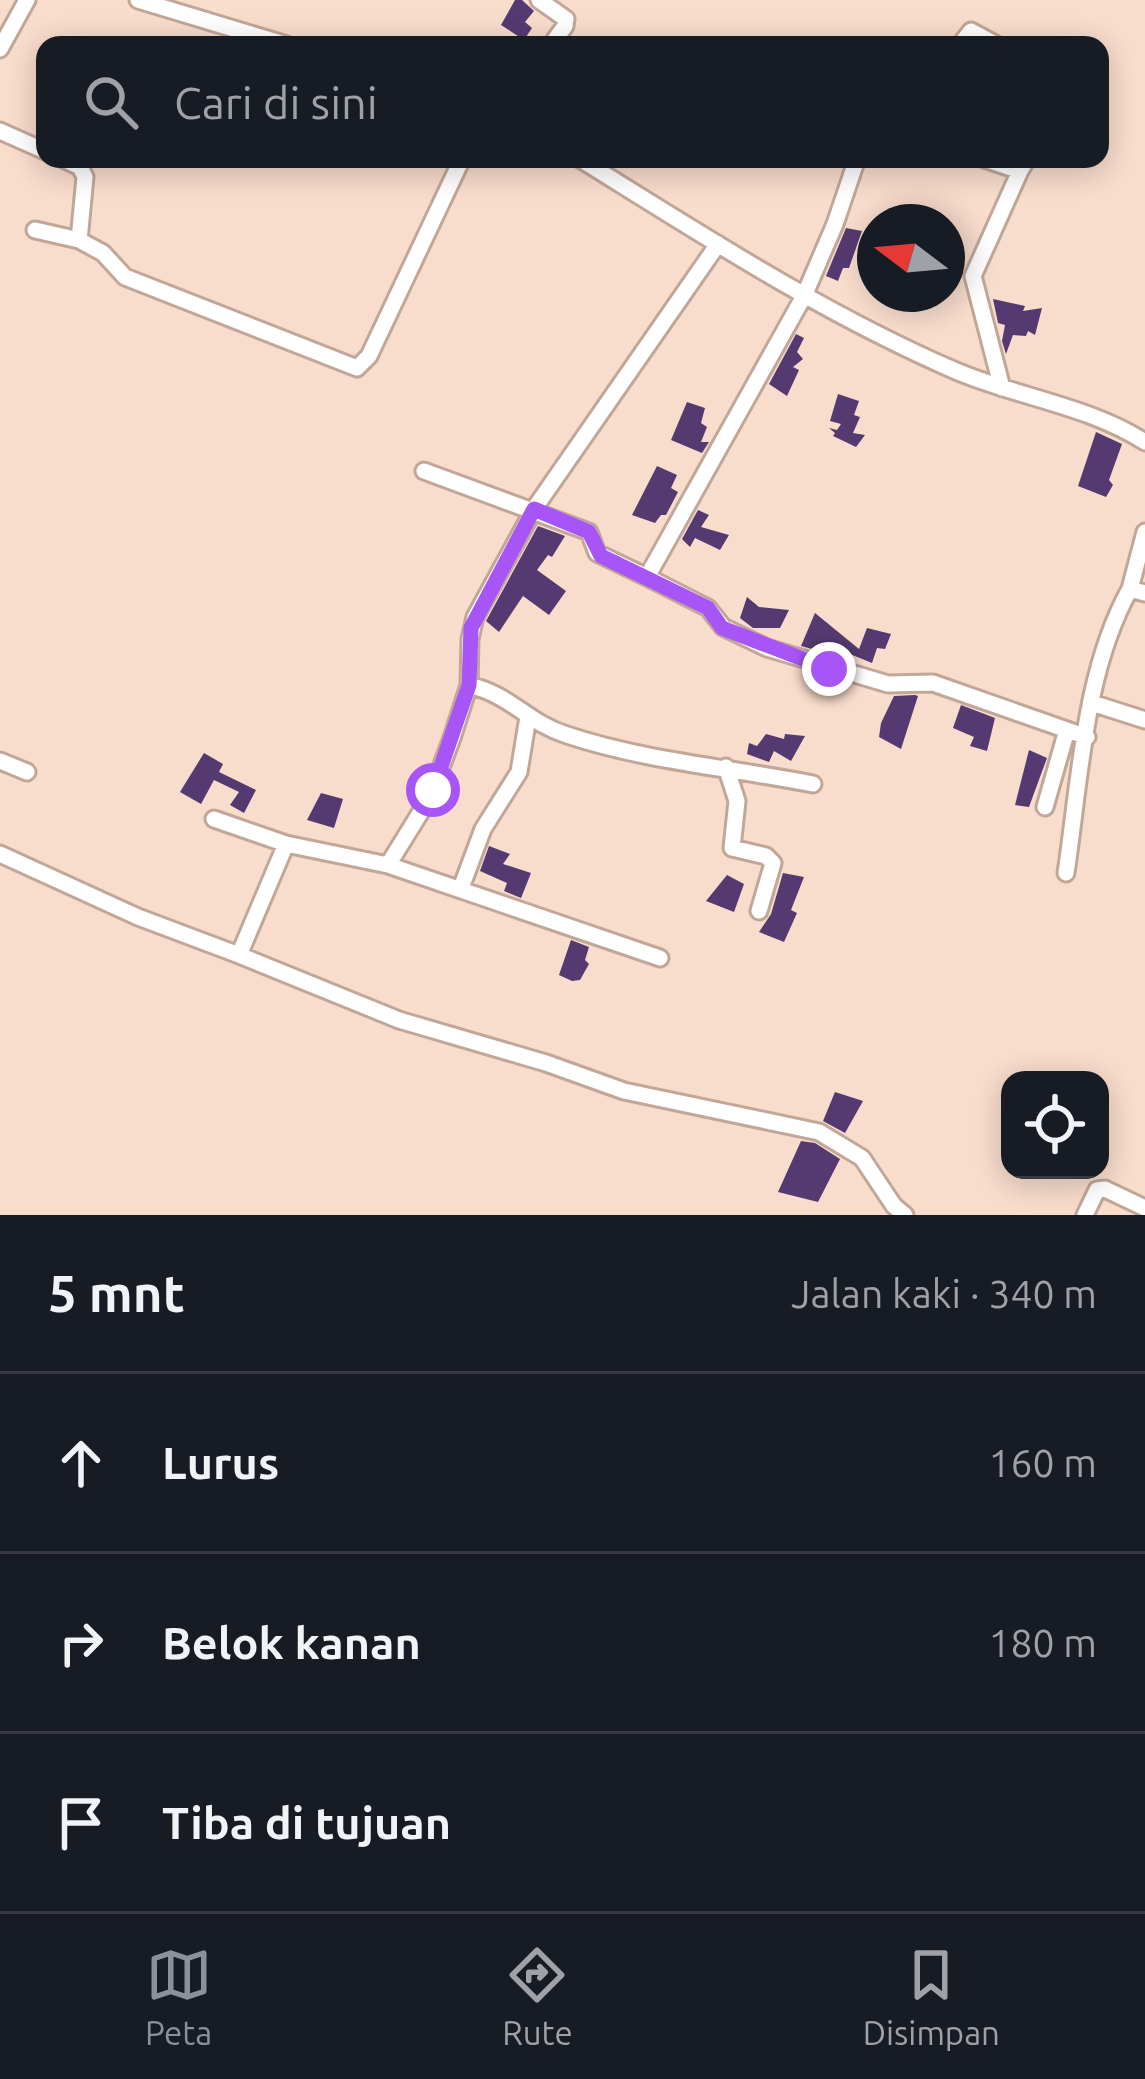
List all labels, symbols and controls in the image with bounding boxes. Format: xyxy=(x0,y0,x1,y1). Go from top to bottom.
search box xyxy=(36,36,1109,168)
icon: search xyxy=(78,69,144,135)
text: Cari di sini xyxy=(174,77,378,128)
north arrow xyxy=(857,204,965,312)
route end xyxy=(802,642,856,696)
route start xyxy=(406,763,460,817)
map controls xyxy=(1001,1071,1109,1179)
button: locate xyxy=(1001,1071,1109,1179)
text: 5 mnt xyxy=(48,1264,185,1322)
text: Jalan kaki · 340 m xyxy=(791,1272,1097,1315)
icon: ahead xyxy=(48,1430,114,1496)
text: Lurus xyxy=(162,1437,279,1488)
text: 160 m xyxy=(988,1441,1097,1484)
icon: right xyxy=(48,1610,114,1676)
text: Belok kanan xyxy=(162,1617,421,1668)
text: 180 m xyxy=(988,1621,1097,1664)
icon: arrive xyxy=(48,1790,114,1856)
text: Tiba di tujuan xyxy=(162,1797,451,1848)
tab: Peta xyxy=(145,1942,212,2051)
tab: Rute xyxy=(502,1942,573,2051)
tab: Disimpan xyxy=(863,1942,1000,2051)

